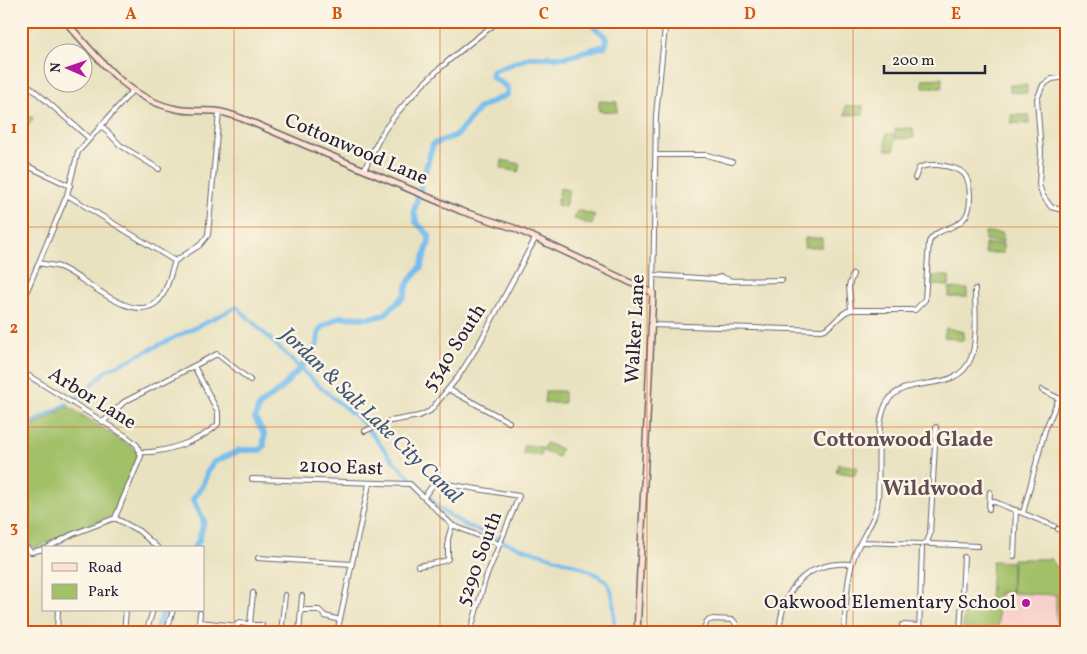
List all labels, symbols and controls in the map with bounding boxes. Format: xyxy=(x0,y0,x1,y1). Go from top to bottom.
text: A xyxy=(125,4,137,26)
text: B xyxy=(332,4,343,26)
text: C xyxy=(539,4,549,26)
text: D xyxy=(744,4,756,26)
text: E xyxy=(951,4,961,26)
north arrow xyxy=(42,42,92,92)
scale bar xyxy=(884,42,986,74)
text: 200 m xyxy=(892,51,935,72)
text: N xyxy=(47,62,66,73)
street label: Cottonwood Lane xyxy=(280,107,432,193)
text: 1 xyxy=(11,118,17,140)
street label: Walker Lane xyxy=(619,274,653,384)
street label: 5340 South xyxy=(416,299,494,397)
text: 2 xyxy=(10,318,18,340)
water label: Jordan & Salt Lake City Canal xyxy=(272,320,468,511)
street label: Arbor Lane xyxy=(43,361,141,437)
district label: Cottonwood Glade xyxy=(813,426,993,455)
street label: 2100 East xyxy=(298,453,384,483)
district label: Wildwood xyxy=(883,475,983,504)
street label: 5290 South xyxy=(450,508,510,610)
text: 3 xyxy=(10,517,18,539)
legend xyxy=(42,546,205,612)
text: Road xyxy=(88,558,122,579)
text: Park xyxy=(88,582,119,603)
place label: Oakwood Elementary School xyxy=(764,589,1016,617)
marker: Oakwood Elementary School xyxy=(1020,597,1032,609)

